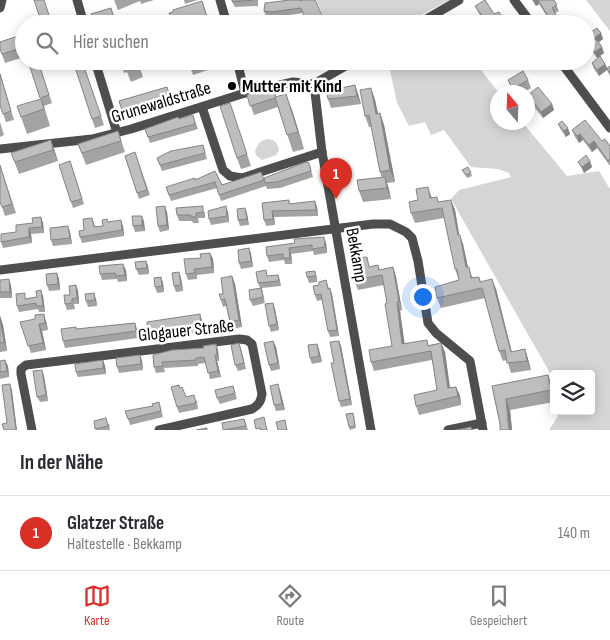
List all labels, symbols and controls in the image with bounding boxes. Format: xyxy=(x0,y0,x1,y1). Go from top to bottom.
search box xyxy=(15,15,595,70)
icon: search xyxy=(33,29,61,57)
text: Hier suchen xyxy=(73,31,149,54)
place label: Mutter mit Kind xyxy=(242,76,342,97)
street label: Grunewaldstraße xyxy=(109,77,213,128)
marker: Mutter mit Kind xyxy=(226,80,238,92)
north arrow xyxy=(490,85,535,130)
pin: 1 xyxy=(320,158,352,199)
street label: Bekkamp xyxy=(341,226,372,284)
your location xyxy=(410,284,436,310)
street label: Glogauer Straße xyxy=(137,315,235,346)
map controls xyxy=(550,370,595,415)
button: layers xyxy=(550,370,595,415)
text: In der Nähe xyxy=(20,450,103,475)
text: Glatzer Straße xyxy=(67,512,164,535)
text: 1 xyxy=(33,524,39,543)
text: 140 m xyxy=(558,524,590,543)
text: Haltestelle · Bekkamp xyxy=(67,535,182,554)
tab: Karte xyxy=(83,582,111,629)
tab: Route xyxy=(276,582,304,629)
tab: Gespeichert xyxy=(470,582,527,629)

